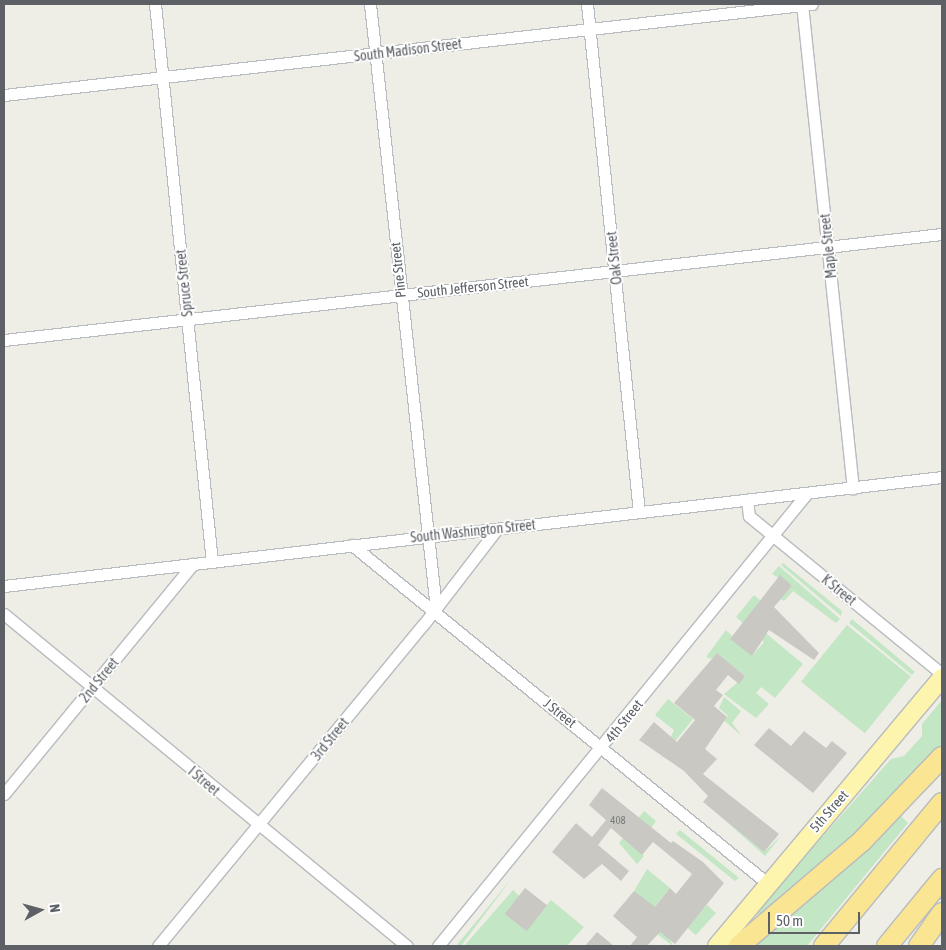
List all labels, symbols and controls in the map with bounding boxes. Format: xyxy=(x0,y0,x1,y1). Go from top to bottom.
street label: South Madison Street xyxy=(353,35,463,65)
street label: Maple Street xyxy=(816,213,840,279)
street label: Oak Street xyxy=(603,231,625,285)
street label: Pine Street xyxy=(387,241,409,299)
street label: Spruce Street xyxy=(172,249,196,317)
street label: South Jefferson Street xyxy=(417,273,529,301)
street label: South Washington Street xyxy=(410,516,536,546)
street label: K Street xyxy=(818,571,860,609)
street label: 2nd Street xyxy=(76,654,122,706)
street label: J Street xyxy=(540,695,580,731)
street label: 4th Street xyxy=(602,696,646,746)
street label: 3rd Street xyxy=(308,714,352,764)
street label: I Street xyxy=(185,763,223,799)
street label: 5th Street xyxy=(806,787,852,835)
house number: 408 xyxy=(610,813,626,827)
north arrow xyxy=(15,885,65,935)
scale bar xyxy=(771,902,864,934)
text: N xyxy=(46,903,63,913)
text: 50 m xyxy=(776,912,803,929)

